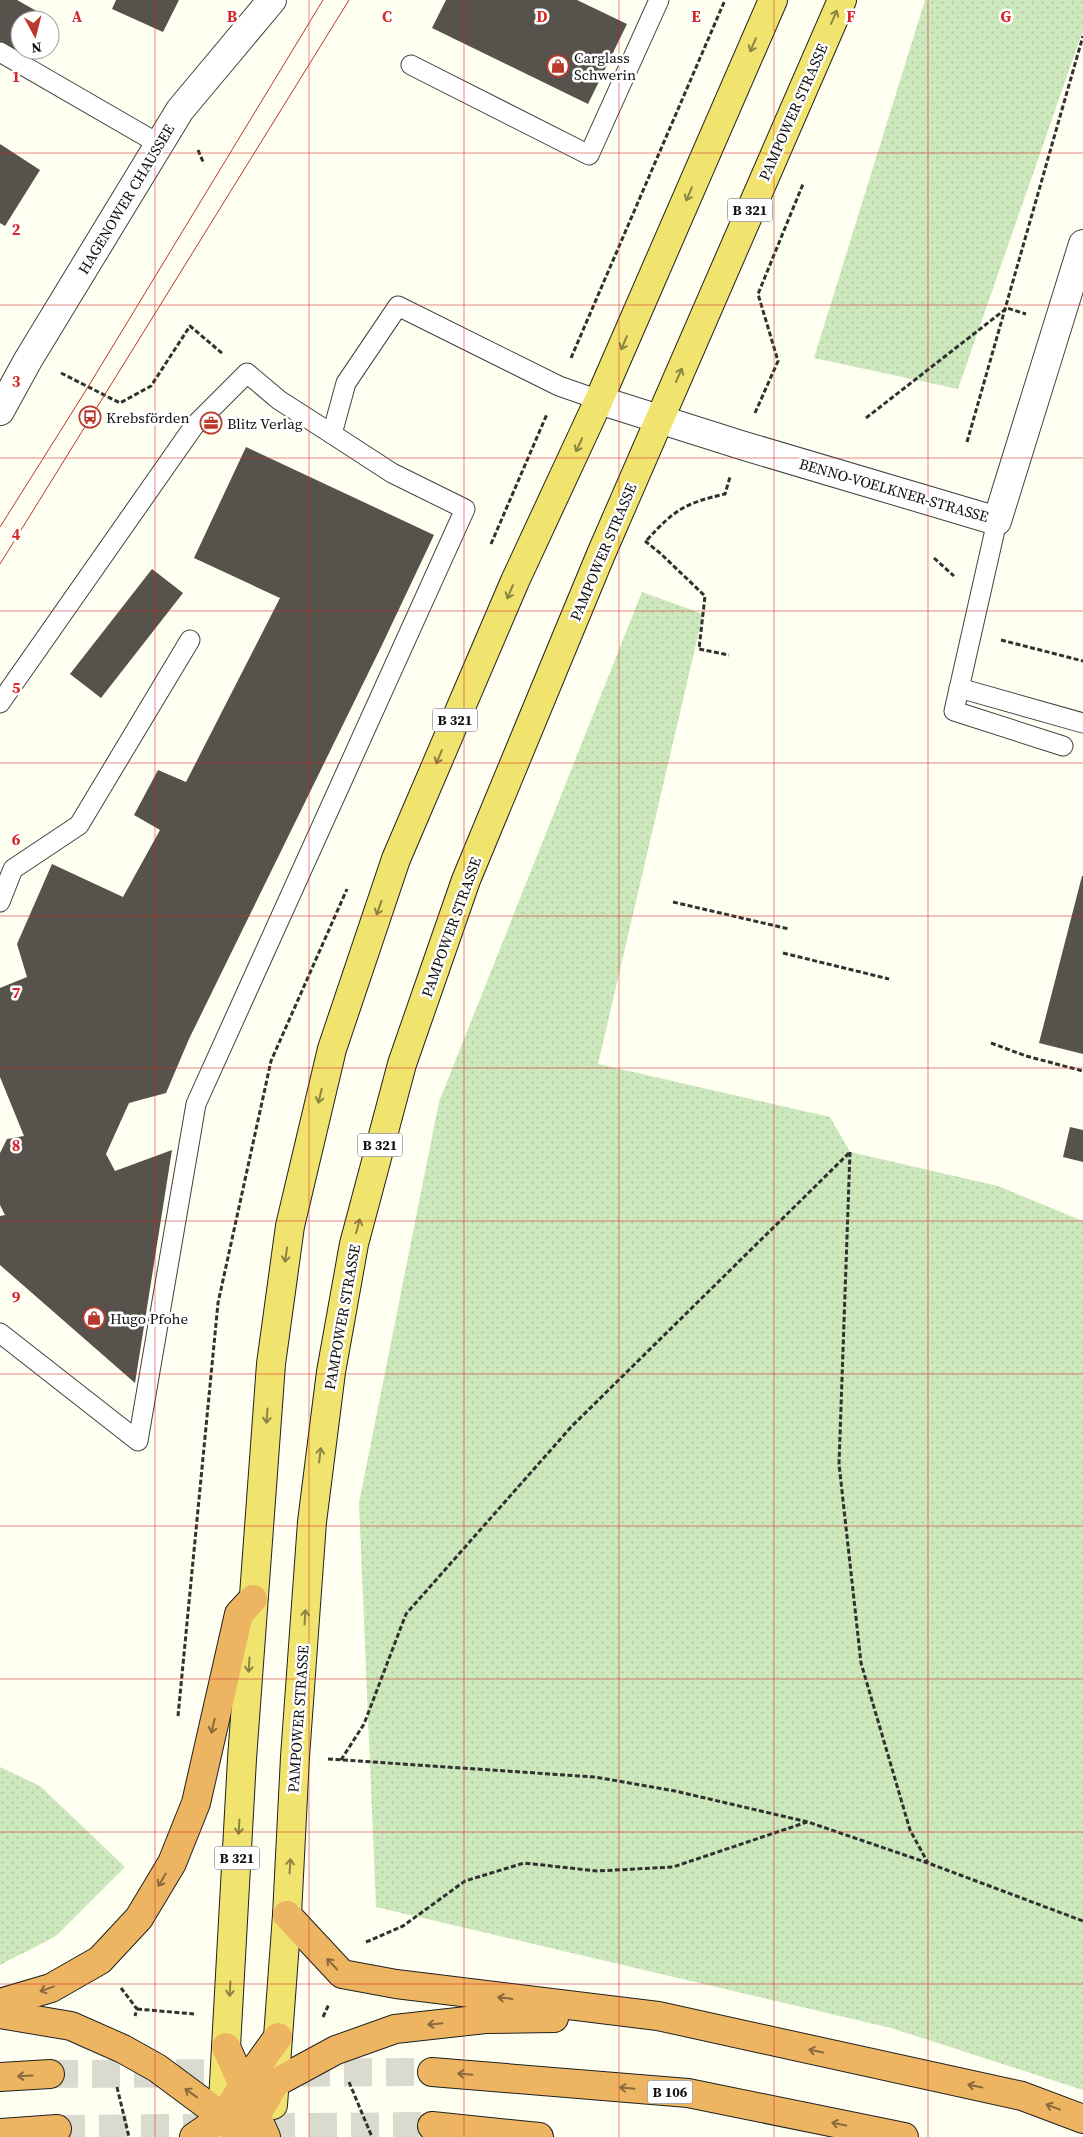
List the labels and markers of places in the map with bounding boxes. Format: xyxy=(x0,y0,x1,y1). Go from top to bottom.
place label: Carglass Schwerin xyxy=(574,47,636,85)
shop icon: Carglass Schwerin xyxy=(546,54,570,78)
bus stop icon: Krebsförden xyxy=(78,405,102,429)
place label: Krebsförden xyxy=(106,407,190,428)
office icon: Blitz Verlag xyxy=(199,411,223,435)
place label: Blitz Verlag xyxy=(227,413,303,434)
shop icon: Hugo Pfohe xyxy=(82,1306,106,1330)
place label: Hugo Pfohe xyxy=(110,1308,188,1329)

